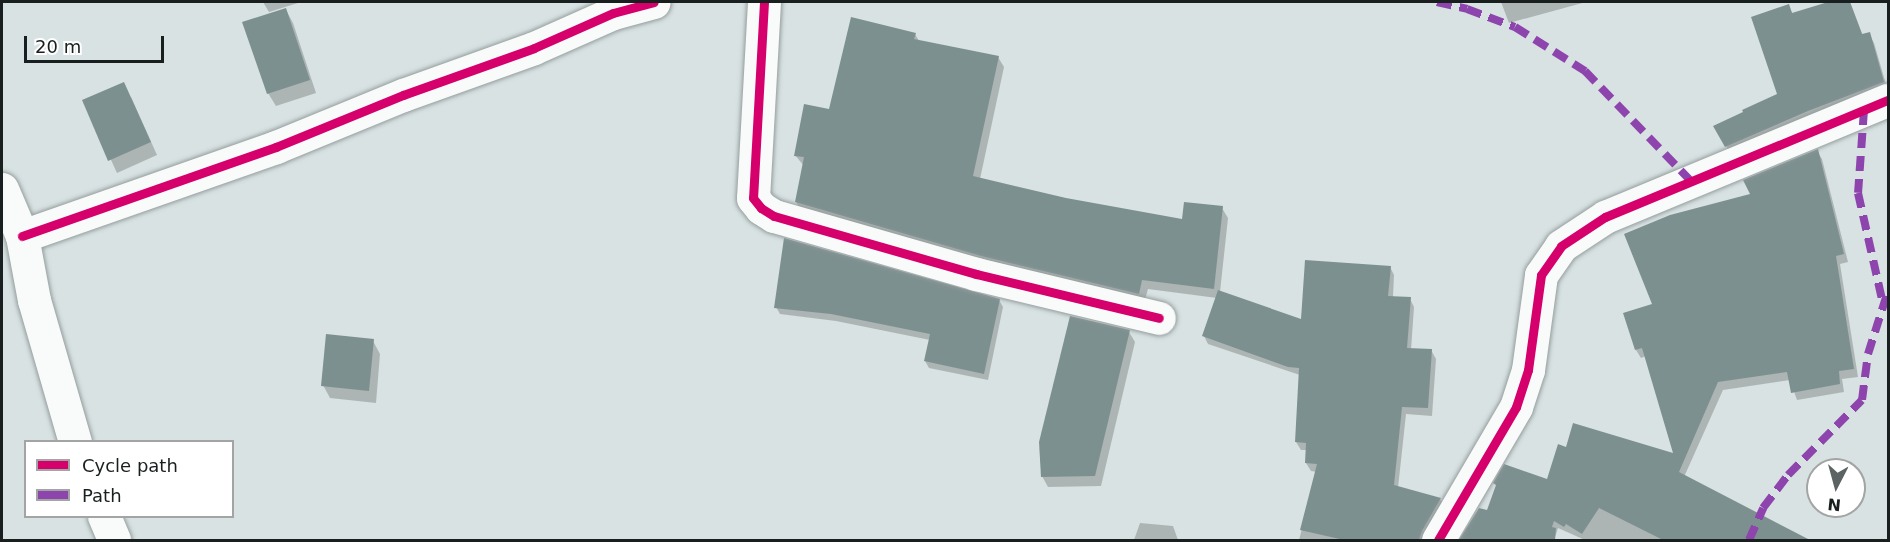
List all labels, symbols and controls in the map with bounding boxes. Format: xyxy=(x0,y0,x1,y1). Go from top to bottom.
scale bar xyxy=(27,24,166,62)
text: 20 m xyxy=(35,36,81,57)
legend xyxy=(24,440,234,518)
text: Cycle path xyxy=(82,455,178,476)
north arrow xyxy=(1806,458,1866,518)
text: Path xyxy=(82,485,122,506)
text: N xyxy=(1827,494,1842,515)

